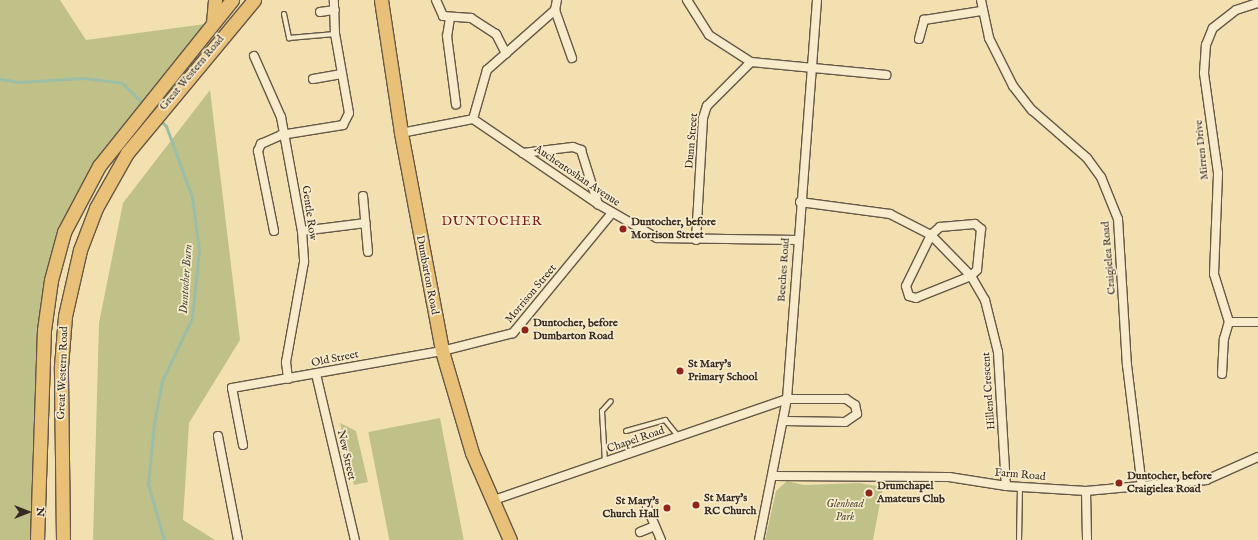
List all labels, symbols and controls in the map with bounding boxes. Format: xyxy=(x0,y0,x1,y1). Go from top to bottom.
street label: Great Western Road xyxy=(157,33,227,113)
street label: Dunn Street xyxy=(683,113,701,169)
street label: Mirren Drive xyxy=(1192,119,1212,181)
street label: Auchentoshan Avenue xyxy=(532,142,622,210)
street label: Gentle Row xyxy=(299,185,319,241)
district label: DUNTOCHER xyxy=(441,214,543,230)
place label: Duntocher, before Morrison Street xyxy=(631,216,716,242)
street label: Craigielea Road xyxy=(1099,221,1119,295)
marker: Duntocher, before Morrison Street xyxy=(618,224,628,234)
street label: Dumbarton Road xyxy=(413,234,441,316)
street label: Beeches Road xyxy=(775,238,793,302)
water label: Duntocher Burn xyxy=(176,244,196,314)
street label: Morrison Street xyxy=(503,262,559,326)
place label: Duntocher, before Dumbarton Road xyxy=(533,317,618,343)
marker: Duntocher, before Dumbarton Road xyxy=(520,325,530,335)
street label: Great Western Road xyxy=(55,326,71,420)
street label: Old Street xyxy=(310,348,360,370)
street label: Hillend Crescent xyxy=(980,352,998,430)
place label: St Mary's Primary School xyxy=(688,358,757,384)
marker: St Mary's Primary School xyxy=(675,366,685,376)
street label: Chapel Road xyxy=(606,424,666,456)
street label: New Street xyxy=(334,429,358,481)
street label: Farm Road xyxy=(994,466,1046,484)
place label: Duntocher, before Craigielea Road xyxy=(1127,470,1212,496)
marker: Duntocher, before Craigielea Road xyxy=(1114,478,1124,488)
place label: Drumchapel Amateurs Club xyxy=(877,480,945,506)
marker: Drumchapel Amateurs Club xyxy=(864,488,874,498)
north arrow xyxy=(8,492,48,532)
place label: St Mary's RC Church xyxy=(704,492,756,518)
place label: St Mary's Church Hall xyxy=(602,495,659,521)
park label: Glenhead Park xyxy=(826,498,864,524)
marker: St Mary's RC Church xyxy=(691,500,701,510)
marker: St Mary's Church Hall xyxy=(662,503,672,513)
text: N xyxy=(33,507,47,517)

